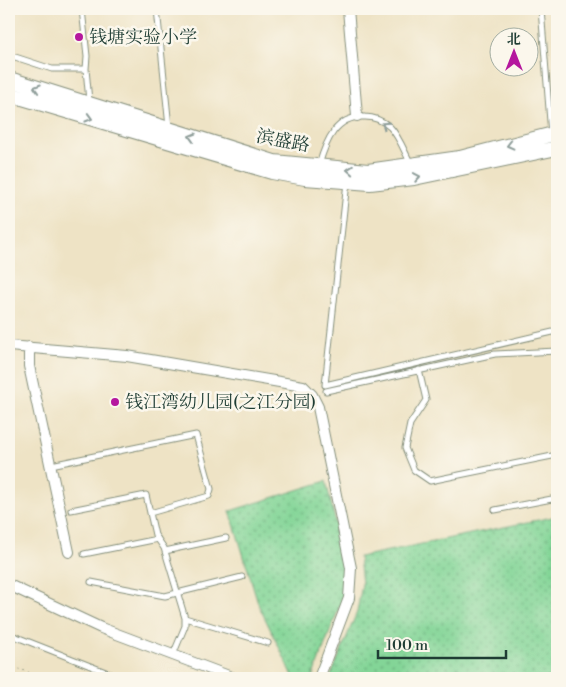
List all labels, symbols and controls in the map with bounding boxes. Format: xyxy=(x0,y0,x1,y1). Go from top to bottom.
place label: 钱塘实验小学 xyxy=(89,26,197,49)
north arrow xyxy=(488,28,538,78)
marker: 钱塘实验小学 xyxy=(73,31,85,43)
text: 北 xyxy=(507,31,521,49)
one-way arrow xyxy=(33,84,41,94)
one-way arrow xyxy=(84,112,93,122)
one-way arrow xyxy=(381,122,391,131)
street label: 滨盛路 xyxy=(254,125,312,157)
one-way arrow xyxy=(188,132,196,142)
one-way arrow xyxy=(505,139,514,150)
one-way arrow xyxy=(346,164,354,175)
one-way arrow xyxy=(413,172,422,182)
place label: 钱江湾幼儿园(之江分园) xyxy=(125,391,316,414)
marker: 钱江湾幼儿园(之江分园) xyxy=(109,396,121,408)
scale bar xyxy=(378,627,506,659)
text: 100 m xyxy=(386,636,428,655)

